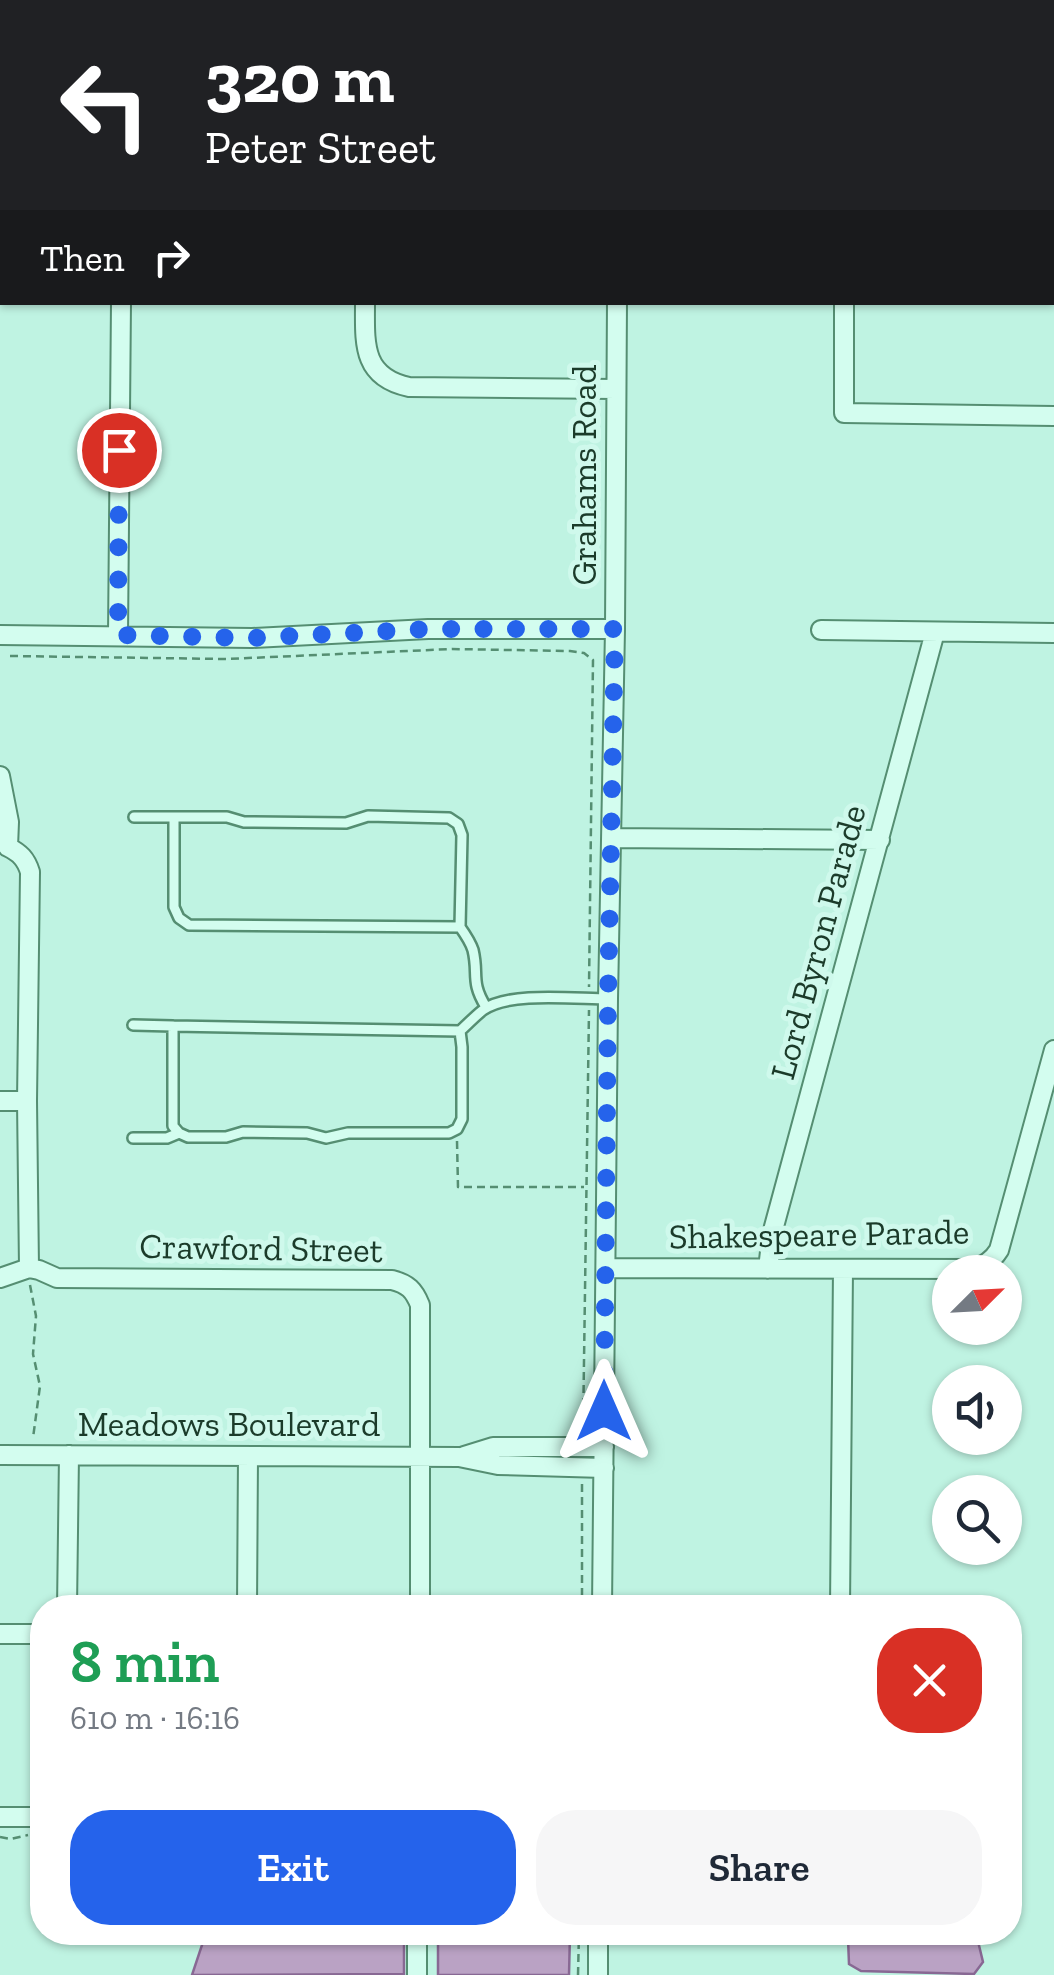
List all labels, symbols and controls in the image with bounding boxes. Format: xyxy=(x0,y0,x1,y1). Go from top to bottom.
text: 320 m xyxy=(205,36,395,120)
icon: left xyxy=(40,40,170,170)
text: Peter Street xyxy=(205,121,436,175)
icon: right xyxy=(144,230,199,285)
text: Then xyxy=(40,235,124,281)
street label: Grahams Road xyxy=(563,364,605,586)
pin xyxy=(77,408,162,493)
icon: arrive xyxy=(92,423,147,478)
street label: Lord Byron Parade xyxy=(761,800,875,1084)
street label: Shakespeare Parade xyxy=(669,1210,969,1258)
street label: Crawford Street xyxy=(139,1225,383,1271)
north arrow xyxy=(932,1255,1022,1345)
map controls xyxy=(932,1255,1022,1565)
position arrow xyxy=(552,1359,656,1463)
button: sound xyxy=(932,1365,1022,1455)
street label: Meadows Boulevard xyxy=(78,1403,380,1445)
button: search xyxy=(932,1475,1022,1565)
text: 8 min xyxy=(70,1625,219,1697)
button: close xyxy=(877,1628,982,1733)
text: 610 m · 16:16 xyxy=(70,1699,240,1737)
button: Exit xyxy=(70,1810,516,1925)
button: Share xyxy=(536,1810,982,1925)

